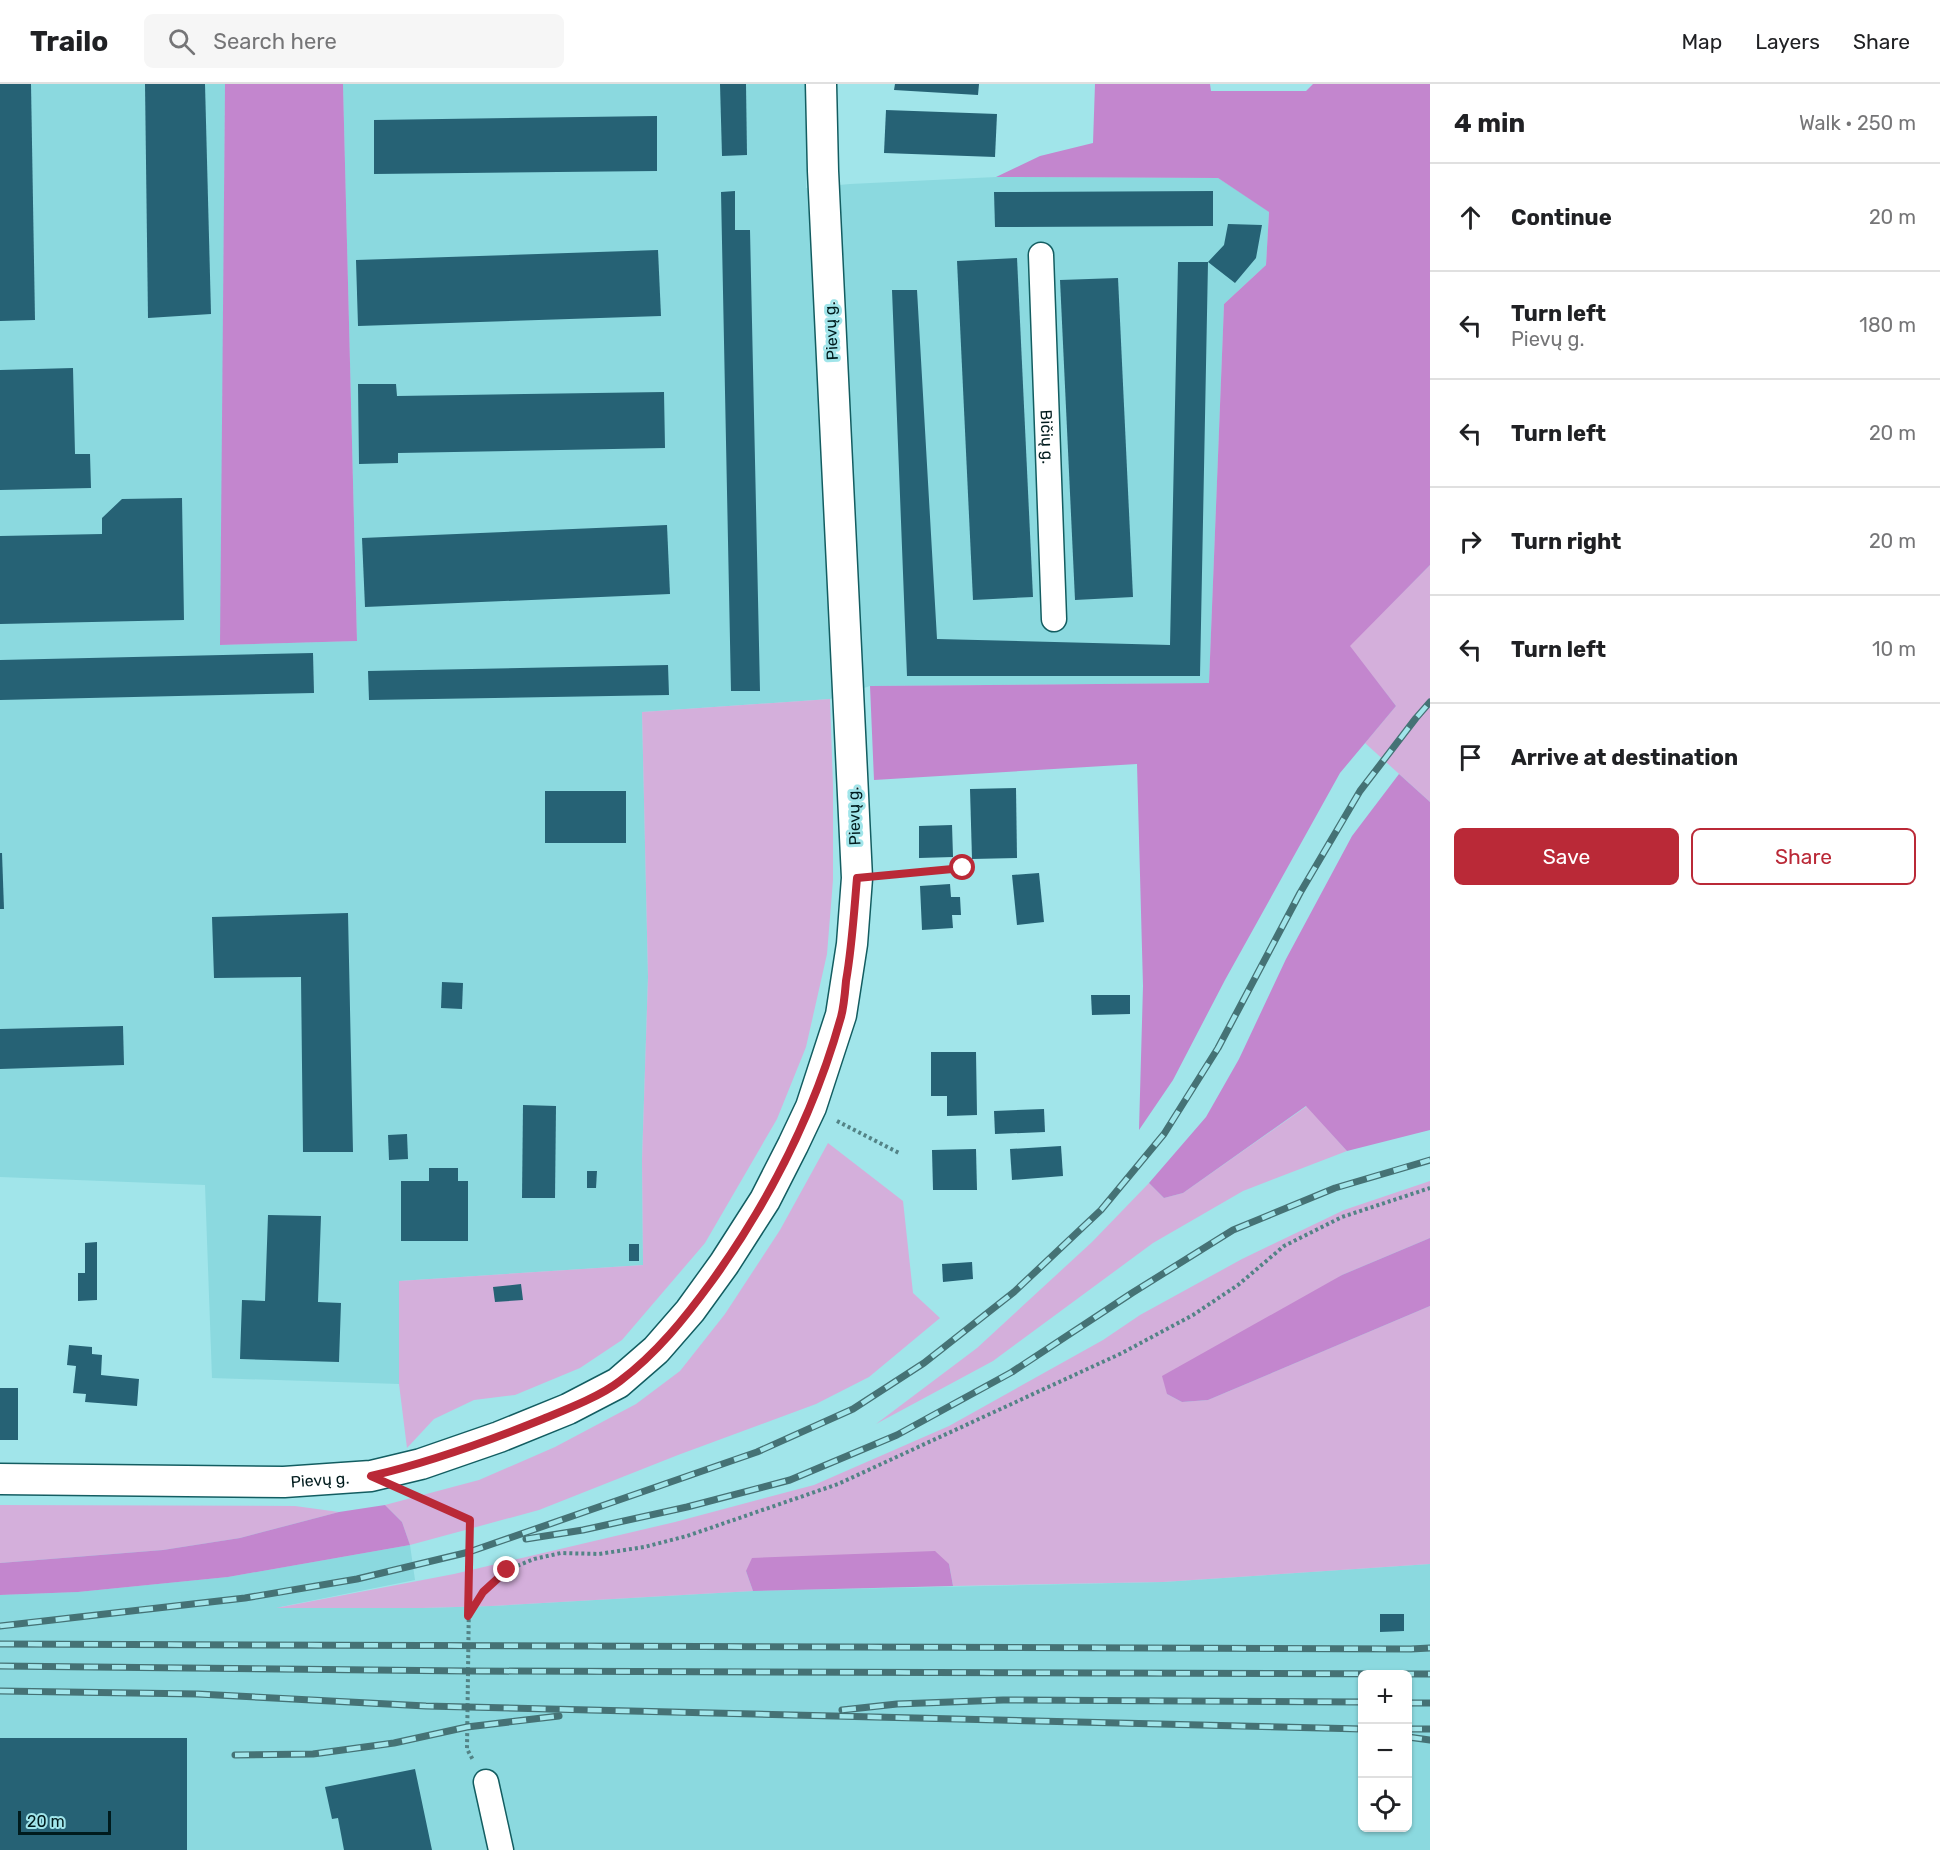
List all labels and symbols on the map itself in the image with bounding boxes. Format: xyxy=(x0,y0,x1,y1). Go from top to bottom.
street label: Pievų g. xyxy=(820,301,842,361)
street label: Bičių g. xyxy=(1037,409,1058,464)
street label: Pievų g. xyxy=(843,786,865,846)
route start xyxy=(949,854,975,880)
street label: Pievų g. xyxy=(290,1468,350,1491)
route end xyxy=(493,1556,519,1582)
scale bar xyxy=(18,1808,111,1836)

